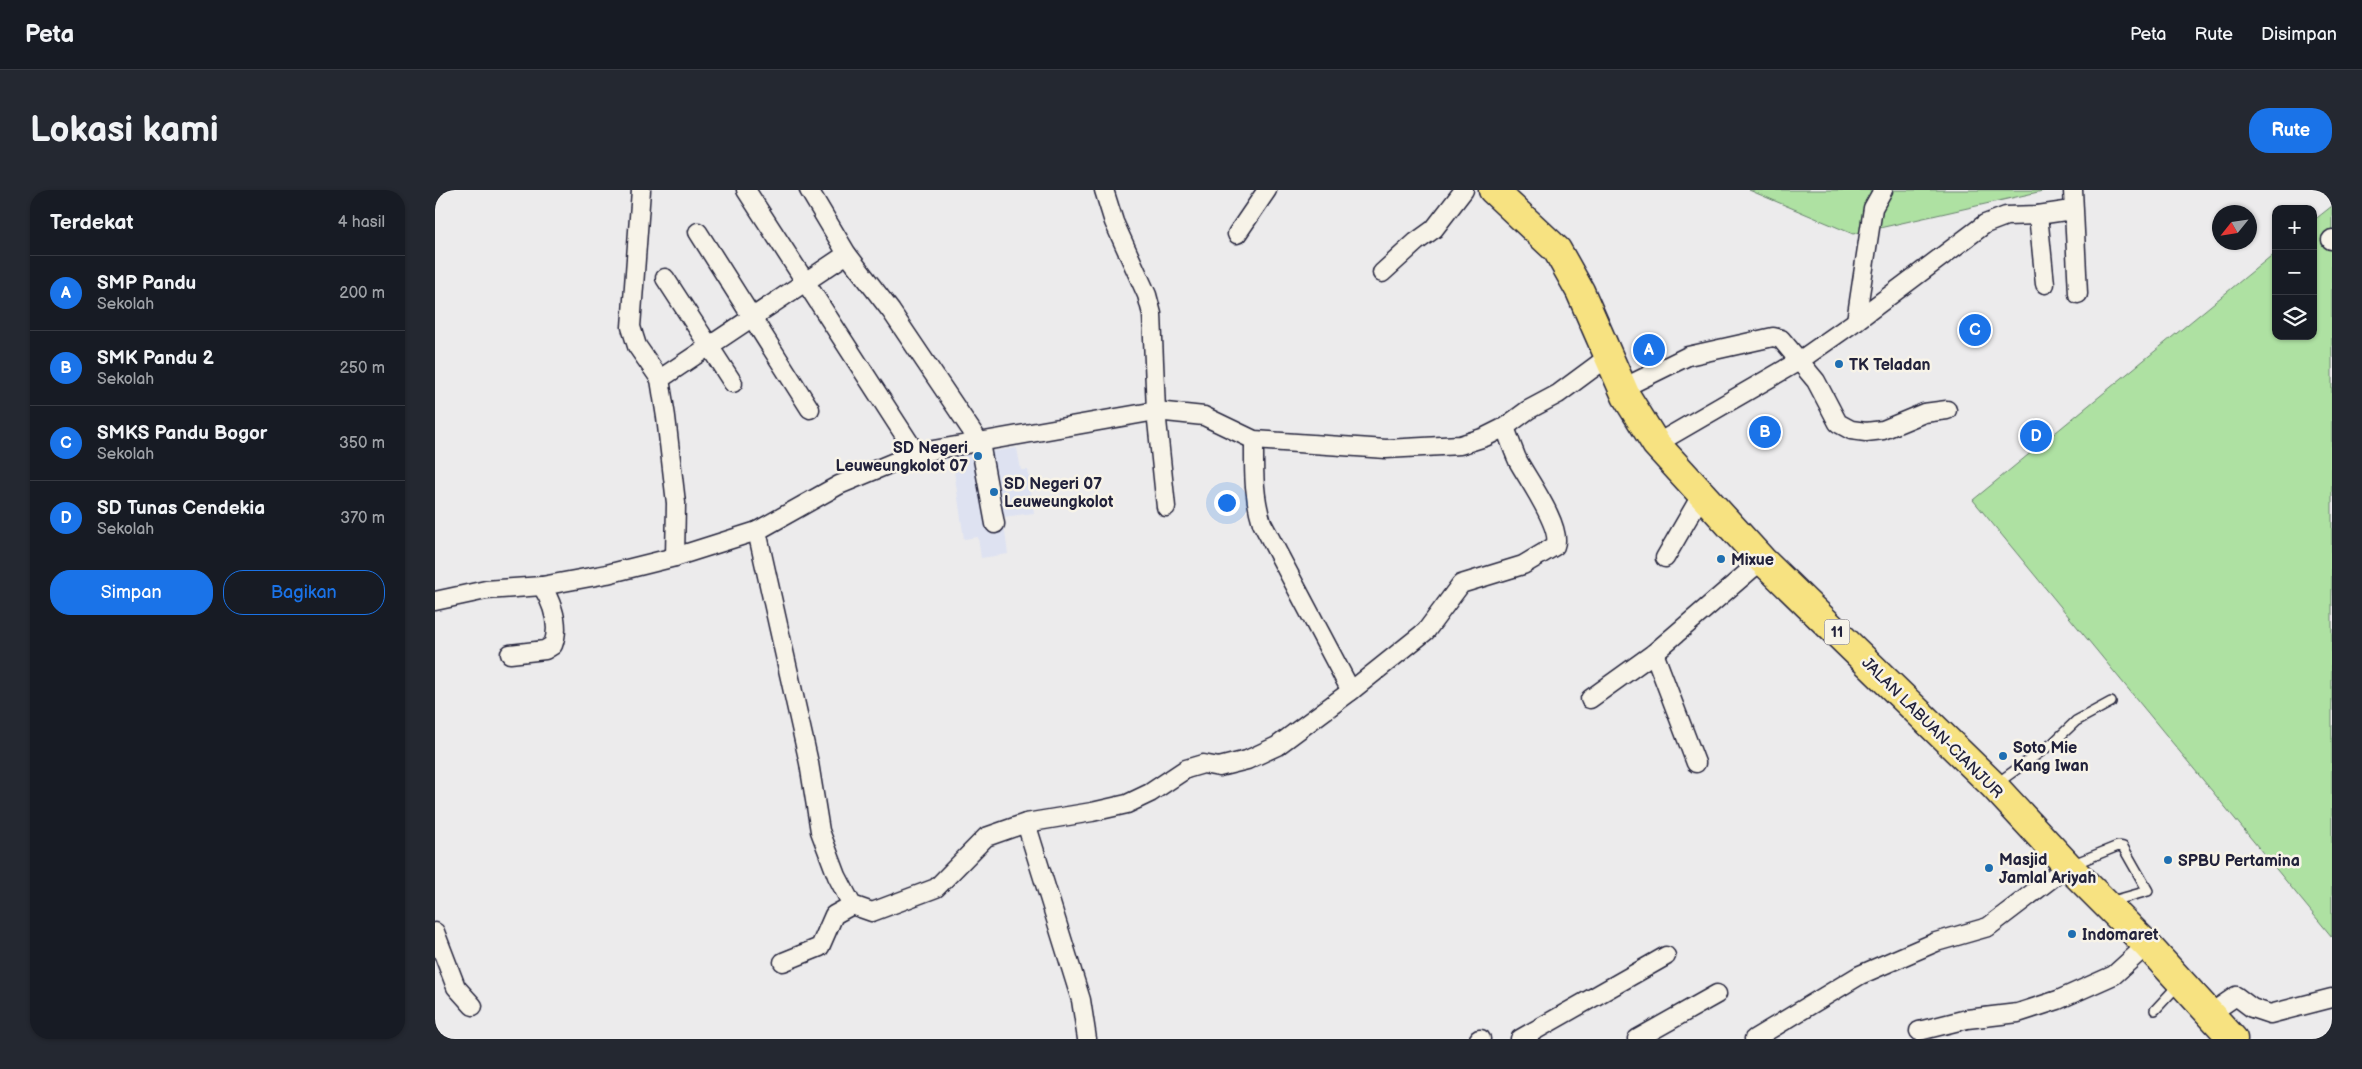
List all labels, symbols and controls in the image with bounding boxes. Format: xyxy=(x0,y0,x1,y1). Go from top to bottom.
text: Peta xyxy=(25,20,74,49)
text: Peta xyxy=(2130,24,2166,45)
text: Rute xyxy=(2194,24,2233,45)
text: Disimpan xyxy=(2261,24,2337,45)
button: Rute xyxy=(2249,108,2332,153)
text: Lokasi kami xyxy=(30,109,219,152)
north arrow xyxy=(2212,205,2257,250)
map controls xyxy=(2272,205,2317,340)
button: + xyxy=(2272,205,2317,250)
text: Terdekat xyxy=(50,210,134,235)
text: 4 hasil xyxy=(338,213,385,232)
button: − xyxy=(2272,250,2317,295)
text: SMP Pandu xyxy=(97,272,196,295)
text: A xyxy=(61,284,71,303)
text: 200 m xyxy=(339,284,385,303)
text: Sekolah xyxy=(97,295,154,314)
button: layers xyxy=(2272,295,2317,340)
pin: C xyxy=(1959,311,1991,349)
pin: A xyxy=(1633,331,1665,369)
text: SMK Pandu 2 xyxy=(97,347,214,370)
place label: TK Teladan xyxy=(1849,356,1931,375)
marker: TK Teladan xyxy=(1833,358,1845,370)
text: B xyxy=(60,359,72,378)
text: 250 m xyxy=(339,359,385,378)
text: Sekolah xyxy=(97,370,154,389)
pin: B xyxy=(1749,413,1781,451)
pin: D xyxy=(2020,417,2052,455)
text: SMKS Pandu Bogor xyxy=(97,422,267,445)
text: C xyxy=(60,434,72,453)
text: 350 m xyxy=(339,434,385,453)
place label: SD Negeri Leuweungkolot 07 xyxy=(836,439,968,476)
text: Sekolah xyxy=(97,445,154,464)
marker: SD Negeri Leuweungkolot 07 xyxy=(972,450,984,462)
place label: SD Negeri 07 Leuweungkolot xyxy=(1004,475,1114,512)
marker: SD Negeri 07 Leuweungkolot xyxy=(988,486,1000,498)
your location xyxy=(1214,490,1240,516)
text: SD Tunas Cendekia xyxy=(97,497,265,520)
text: D xyxy=(60,509,72,528)
text: 370 m xyxy=(340,509,385,528)
text: Sekolah xyxy=(97,520,154,539)
place label: Mixue xyxy=(1731,551,1774,570)
marker: Mixue xyxy=(1715,553,1727,565)
button: Simpan xyxy=(50,570,213,615)
button: Bagikan xyxy=(223,570,385,615)
road number: 11 xyxy=(1825,620,1849,644)
street label: JALAN LABUAN-CIANJUR xyxy=(1858,654,2006,802)
place label: Soto Mie Kang Iwan xyxy=(2013,739,2089,776)
marker: Soto Mie Kang Iwan xyxy=(1997,750,2009,762)
place label: Masjid Jamlal Ariyah xyxy=(1999,851,2096,888)
place label: SPBU Pertamina xyxy=(2178,852,2300,871)
marker: SPBU Pertamina xyxy=(2162,854,2174,866)
marker: Masjid Jamlal Ariyah xyxy=(1983,862,1995,874)
place label: Indomaret xyxy=(2082,926,2159,945)
marker: Indomaret xyxy=(2066,928,2078,940)

